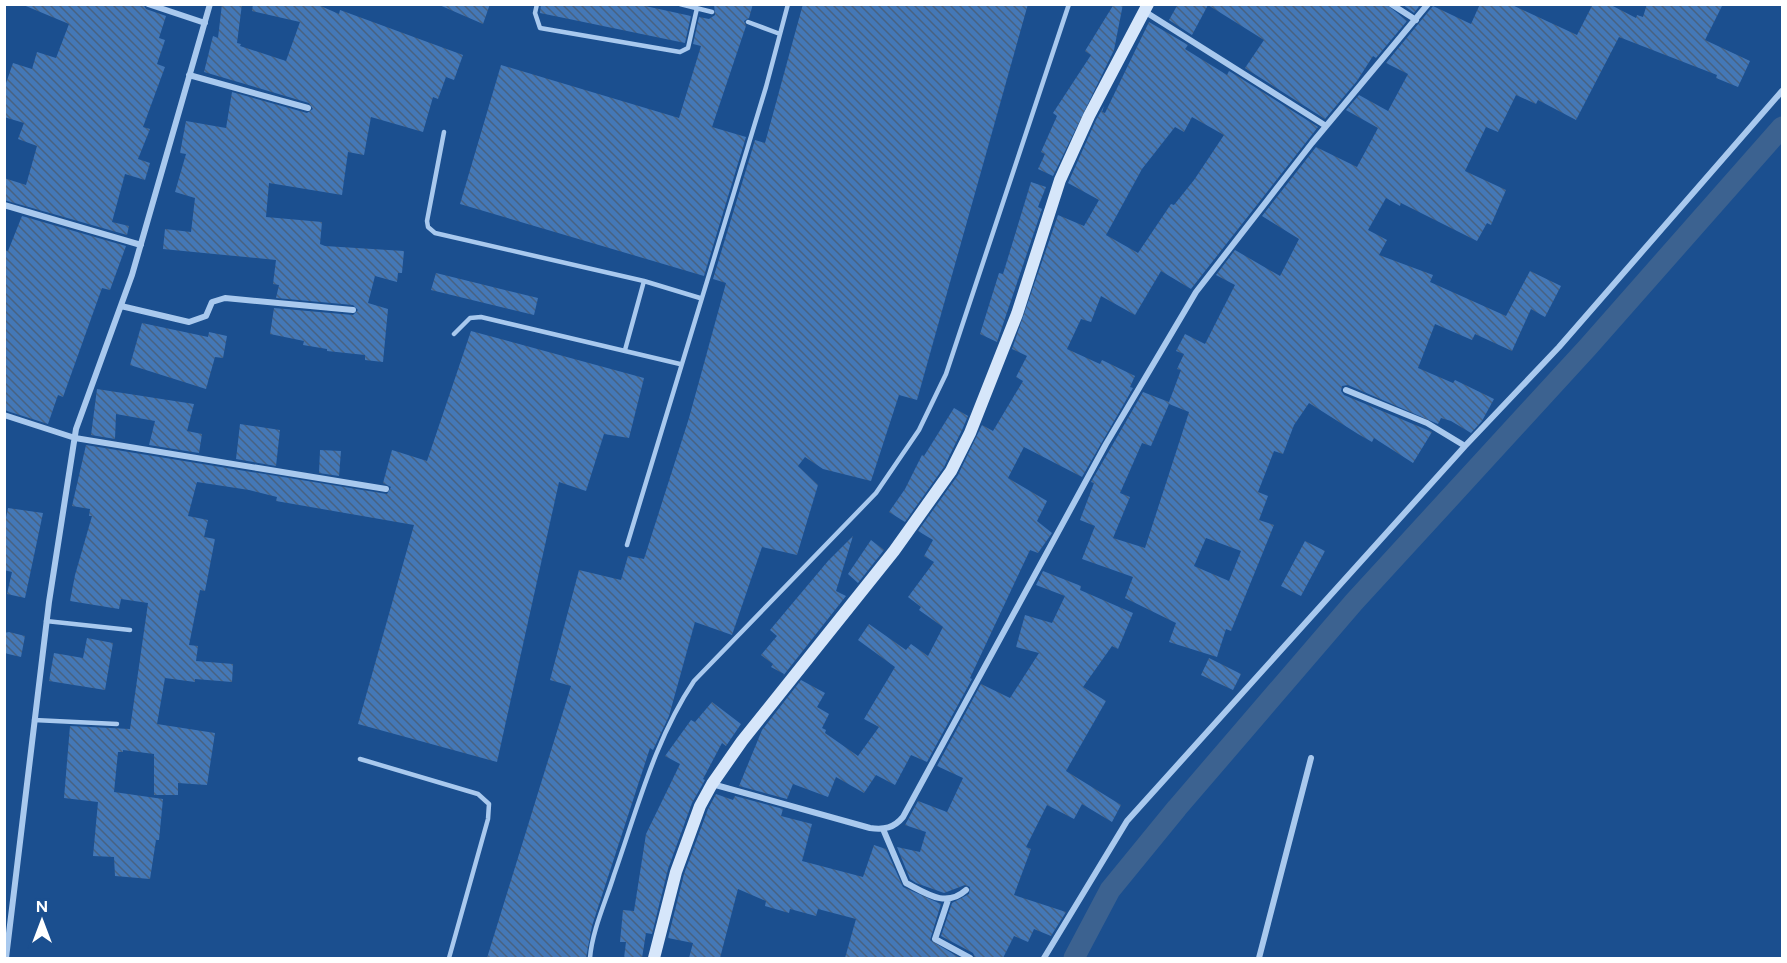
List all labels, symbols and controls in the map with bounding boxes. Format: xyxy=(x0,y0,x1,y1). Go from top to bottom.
north arrow xyxy=(12,891,72,951)
text: N xyxy=(36,897,48,916)

